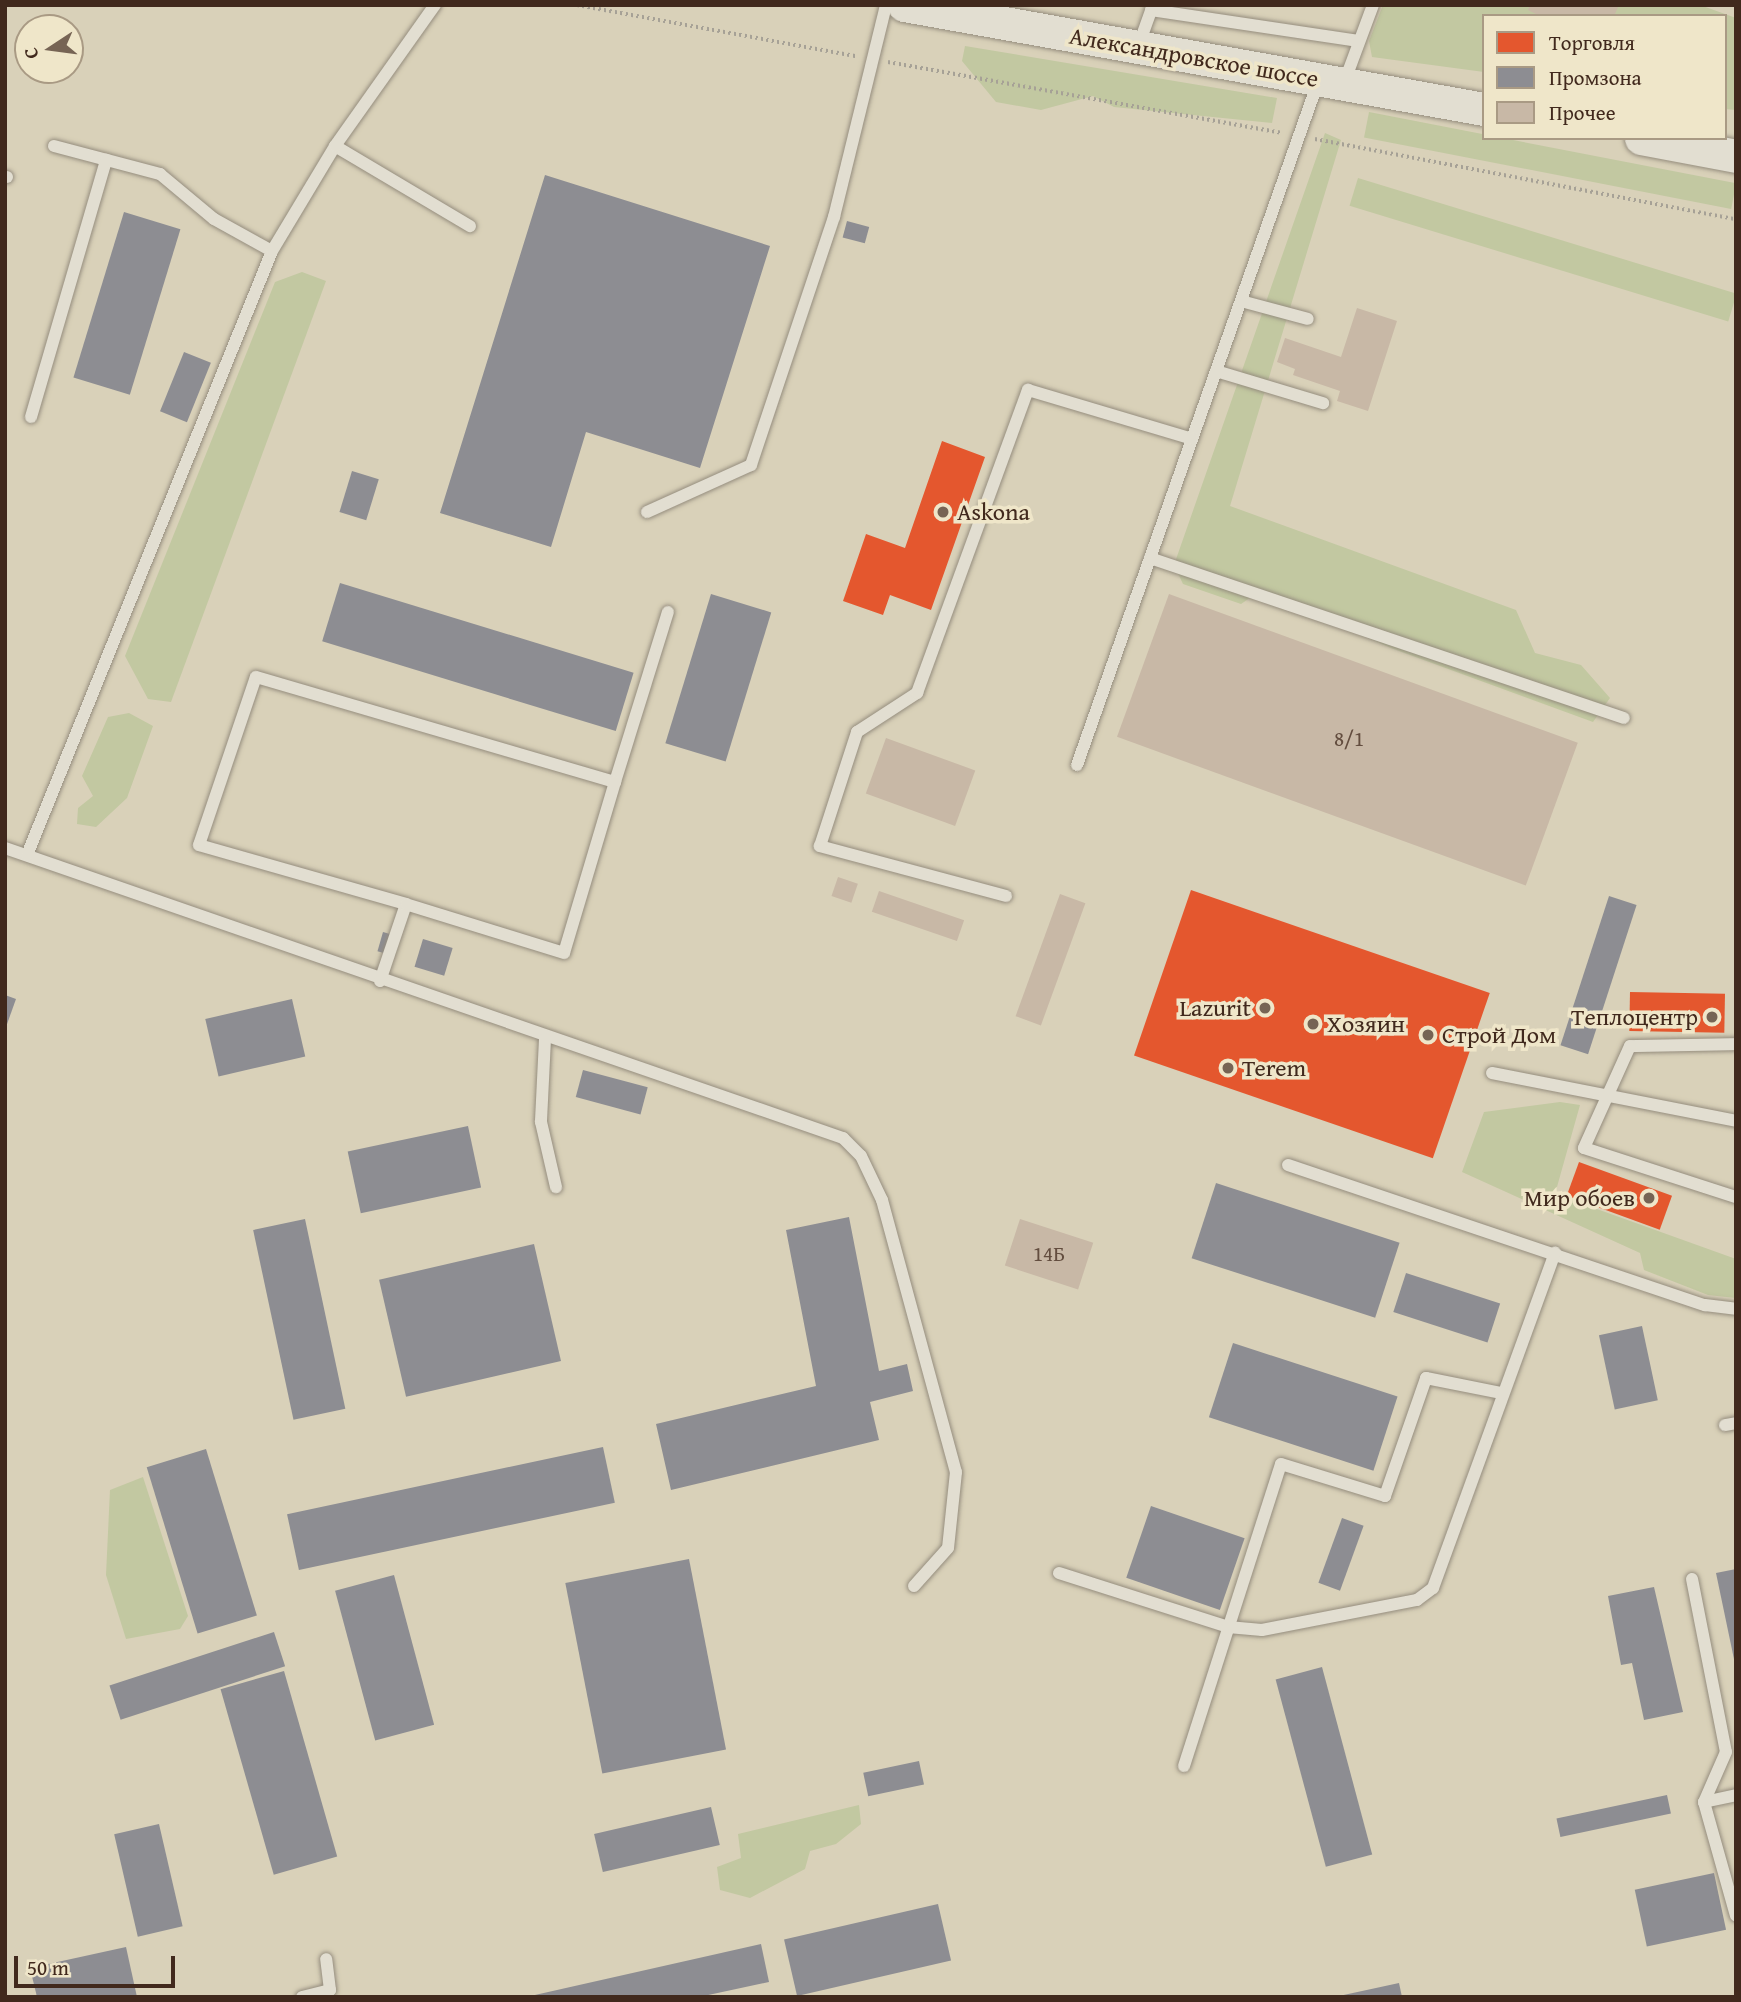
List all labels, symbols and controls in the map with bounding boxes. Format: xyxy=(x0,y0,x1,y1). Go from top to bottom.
north arrow xyxy=(14,14,84,84)
legend xyxy=(1482,14,1727,140)
street label: Александровское шоссе xyxy=(1067,21,1321,93)
text: Торговля xyxy=(1549,27,1635,58)
text: С xyxy=(16,45,45,62)
text: Промзона xyxy=(1549,62,1642,93)
text: Прочее xyxy=(1549,97,1616,128)
place label: Askona xyxy=(957,498,1030,526)
marker: Askona xyxy=(935,504,951,520)
house number: 8/1 xyxy=(1334,726,1364,752)
place label: Lazurit xyxy=(1179,994,1251,1022)
marker: Lazurit xyxy=(1257,1000,1273,1016)
place label: Теплоцентр xyxy=(1571,1003,1698,1031)
marker: Теплоцентр xyxy=(1704,1009,1720,1025)
place label: Хозяин xyxy=(1327,1010,1405,1038)
marker: Хозяин xyxy=(1305,1016,1321,1032)
place label: Строй Дом xyxy=(1442,1021,1556,1049)
marker: Строй Дом xyxy=(1420,1027,1436,1043)
place label: Terem xyxy=(1242,1054,1306,1082)
marker: Terem xyxy=(1220,1060,1236,1076)
place label: Мир обоев xyxy=(1524,1184,1635,1212)
marker: Мир обоев xyxy=(1641,1190,1657,1206)
house number: 14Б xyxy=(1033,1241,1065,1267)
scale bar xyxy=(18,1942,178,1986)
text: 50 m xyxy=(27,1952,69,1983)

